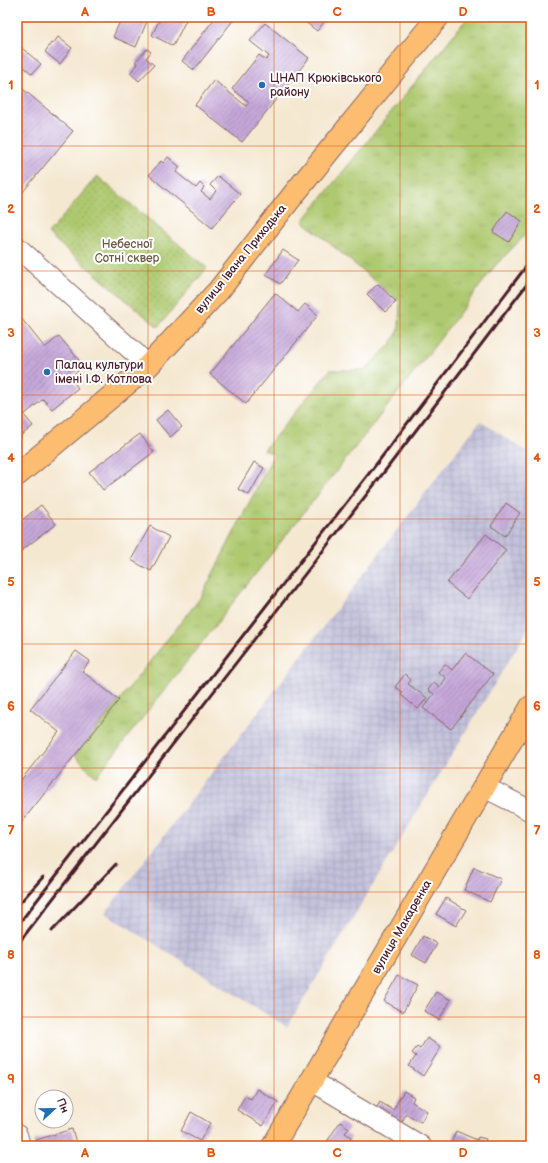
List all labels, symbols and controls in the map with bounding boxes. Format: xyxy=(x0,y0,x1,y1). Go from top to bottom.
text: A xyxy=(80,4,89,20)
text: B xyxy=(206,4,216,20)
text: C xyxy=(332,4,342,20)
text: D xyxy=(458,4,468,20)
place label: ЦНАП Крюківського району xyxy=(270,71,382,100)
text: 1 xyxy=(8,77,14,93)
text: 1 xyxy=(534,77,540,93)
marker: ЦНАП Крюківського району xyxy=(257,80,267,90)
text: 2 xyxy=(7,201,15,217)
street label: вулиця Івана Приходька xyxy=(192,201,290,317)
text: 2 xyxy=(533,201,541,217)
park label: Небесної Сотні сквер xyxy=(95,237,160,266)
text: 3 xyxy=(7,325,15,341)
text: 3 xyxy=(533,325,541,341)
place label: Палац культури імені І.Ф. Котлова xyxy=(55,358,152,387)
marker: Палац культури імені І.Ф. Котлова xyxy=(42,367,52,377)
text: 4 xyxy=(7,450,15,466)
text: 4 xyxy=(533,450,541,466)
text: 5 xyxy=(7,574,15,590)
text: 5 xyxy=(533,574,541,590)
text: 6 xyxy=(7,698,15,714)
text: 6 xyxy=(533,698,541,714)
text: 7 xyxy=(7,823,15,839)
text: 7 xyxy=(533,823,541,839)
street label: вулиця Макаренка xyxy=(369,877,435,977)
text: 8 xyxy=(7,947,15,963)
text: 8 xyxy=(533,947,541,963)
text: 9 xyxy=(7,1071,15,1087)
text: 9 xyxy=(533,1071,541,1087)
north arrow xyxy=(34,1089,74,1129)
text: Пн xyxy=(54,1096,72,1115)
text: A xyxy=(80,1145,89,1161)
text: B xyxy=(206,1145,216,1161)
text: C xyxy=(332,1145,342,1161)
text: D xyxy=(458,1145,468,1161)

